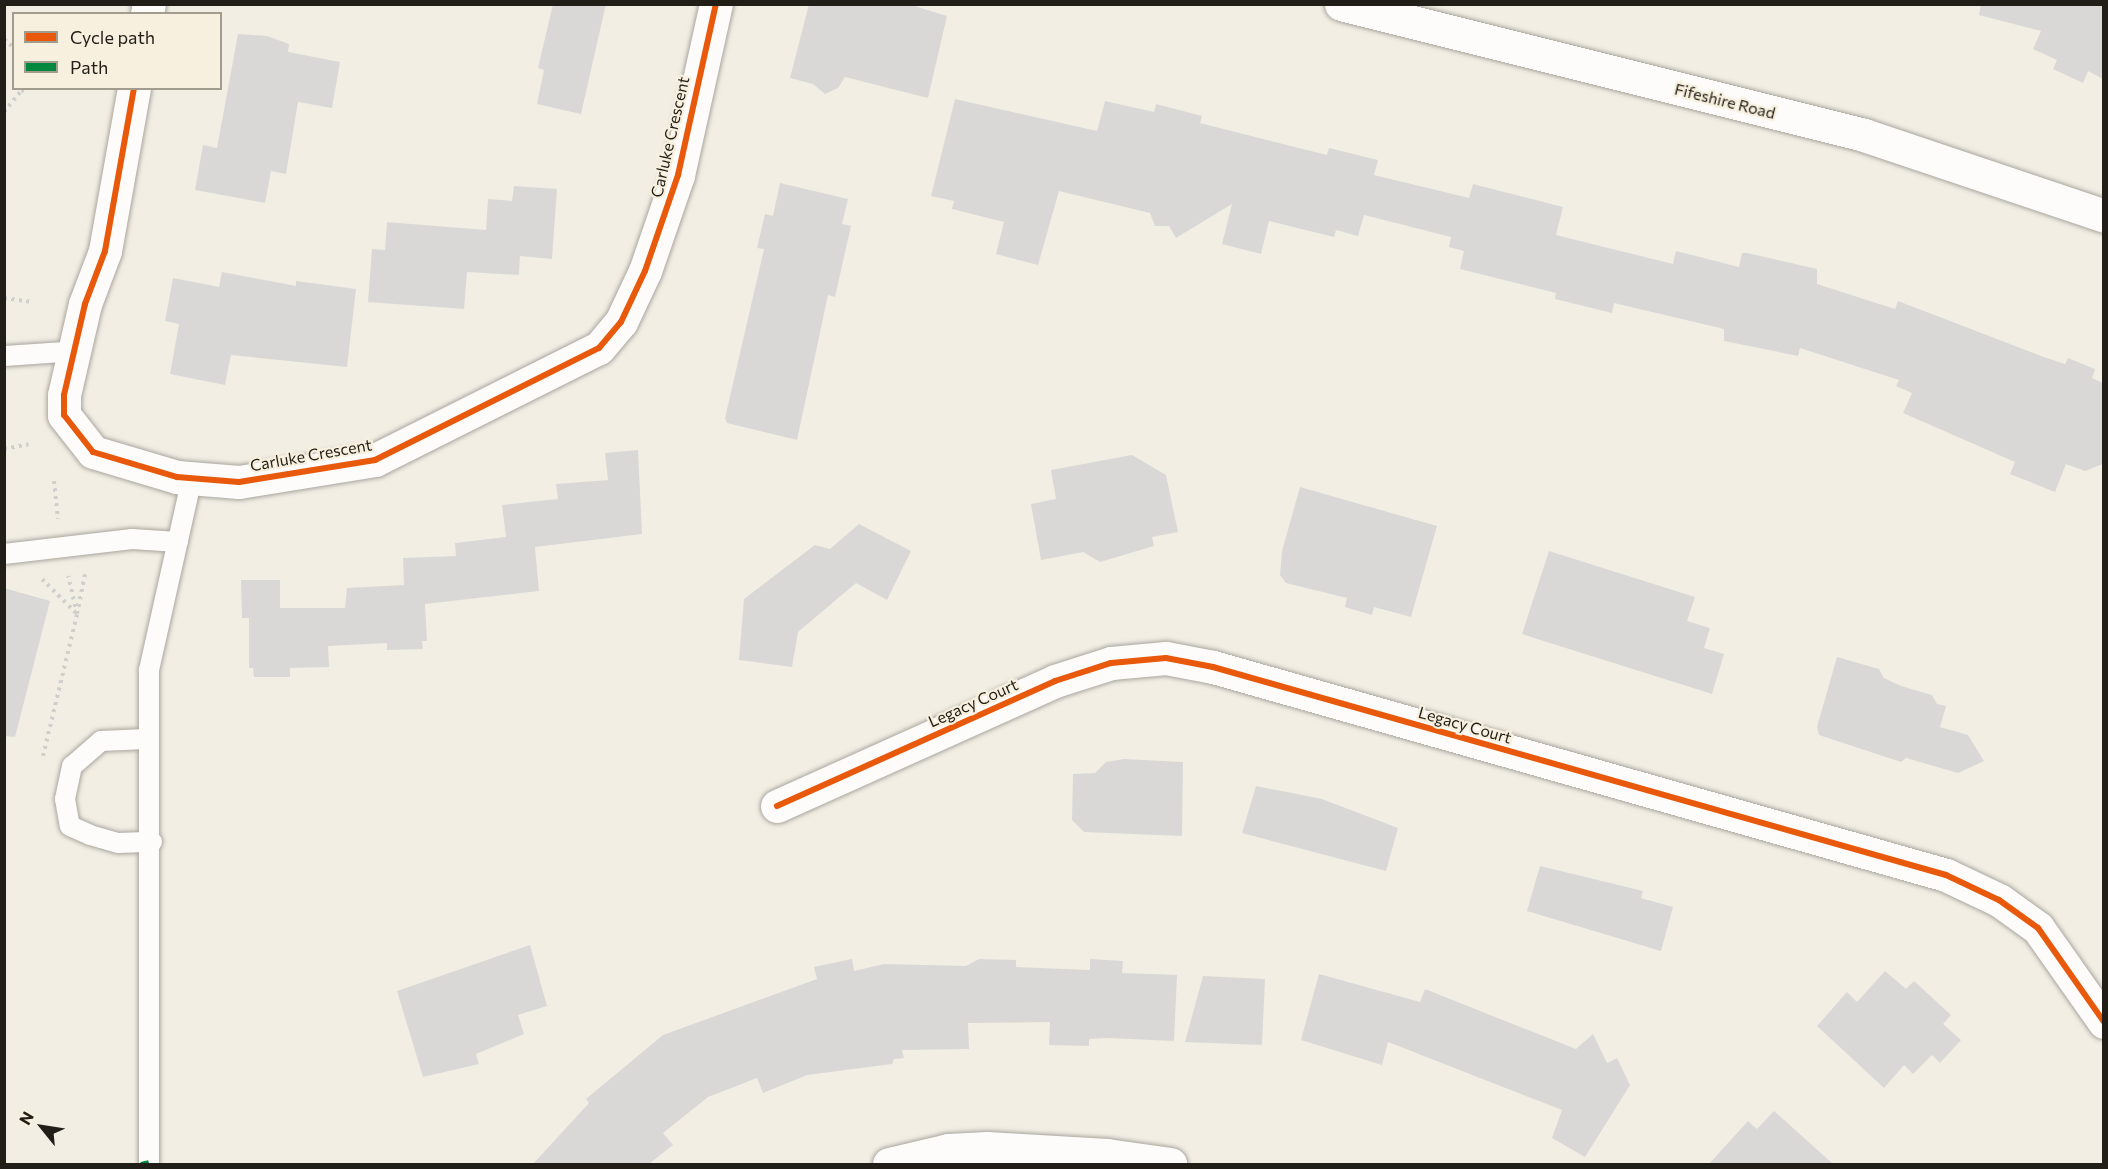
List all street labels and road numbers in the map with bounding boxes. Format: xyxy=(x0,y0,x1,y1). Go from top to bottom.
street label: Carluke Crescent xyxy=(647,75,693,199)
street label: Fifeshire Road xyxy=(1673,79,1777,123)
street label: Carluke Crescent xyxy=(249,435,373,475)
street label: Legacy Court xyxy=(925,675,1021,731)
street label: Legacy Court xyxy=(1416,703,1514,747)

